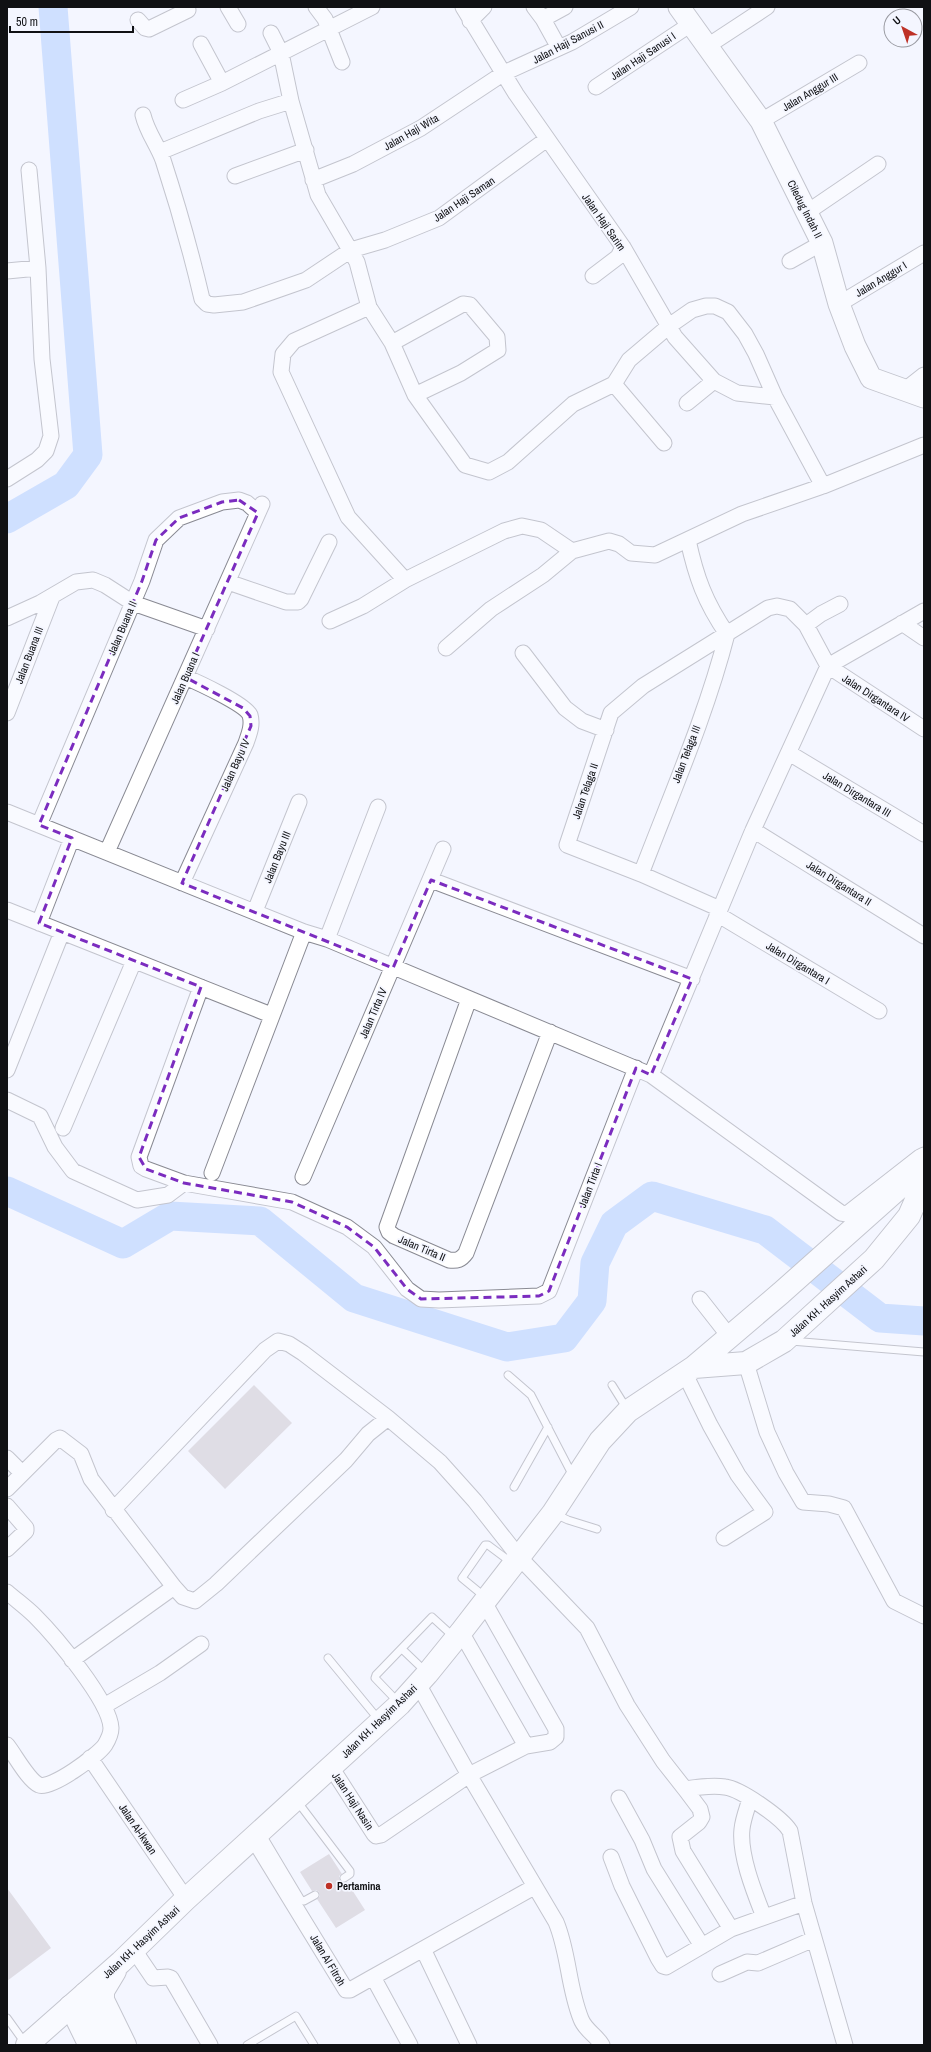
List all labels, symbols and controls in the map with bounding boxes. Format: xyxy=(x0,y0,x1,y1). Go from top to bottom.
scale bar xyxy=(10,8,133,34)
north arrow xyxy=(883,8,923,48)
text: U xyxy=(890,13,904,28)
text: 50 m xyxy=(16,14,38,30)
street label: Jalan Haji Sanusi II xyxy=(530,17,606,67)
street label: Jalan Haji Sanusi I xyxy=(608,29,678,83)
street label: Jalan Anggur III xyxy=(780,70,840,114)
street label: Jalan Haji Wita xyxy=(381,111,441,153)
street label: Jalan Haji Saman xyxy=(431,173,497,225)
street label: Ciledug Indah II xyxy=(784,177,826,241)
street label: Jalan Haji Sarim xyxy=(579,191,629,253)
street label: Jalan Anggur I xyxy=(853,258,909,300)
street label: Jalan Buana II xyxy=(104,599,140,657)
street label: Jalan Buana III xyxy=(12,624,46,686)
street label: Jalan Buana I xyxy=(167,650,203,706)
street label: Jalan Dirgantara IV xyxy=(840,671,912,725)
street label: Jalan Telaga III xyxy=(669,723,703,785)
street label: Jalan Bayu IV xyxy=(217,737,253,793)
street label: Jalan Telaga II xyxy=(569,761,601,821)
street label: Jalan Dirgantara III xyxy=(821,768,893,820)
street label: Jalan Bayu III xyxy=(260,829,294,885)
street label: Jalan Dirgantara II xyxy=(804,857,874,909)
street label: Jalan Dirgantara I xyxy=(764,939,832,987)
street label: Jalan Tirta IV xyxy=(356,986,390,1040)
street label: Jalan Tirta I xyxy=(575,1160,605,1210)
street label: Jalan Tirta II xyxy=(396,1232,448,1264)
street label: Jalan KH. Hasyim Ashari xyxy=(786,1262,870,1340)
street label: Jalan KH. Hasyim Ashari xyxy=(338,1681,420,1761)
street label: Jalan Haji Nasin xyxy=(329,1769,377,1833)
street label: Jalan Al-Ikwan xyxy=(116,1801,160,1857)
place label: Pertamina xyxy=(337,1879,381,1893)
marker: Pertamina xyxy=(324,1881,334,1891)
street label: Jalan KH. Hasyim Ashari xyxy=(100,1903,182,1981)
street label: Jalan Al Fitroh xyxy=(307,1932,349,1988)

